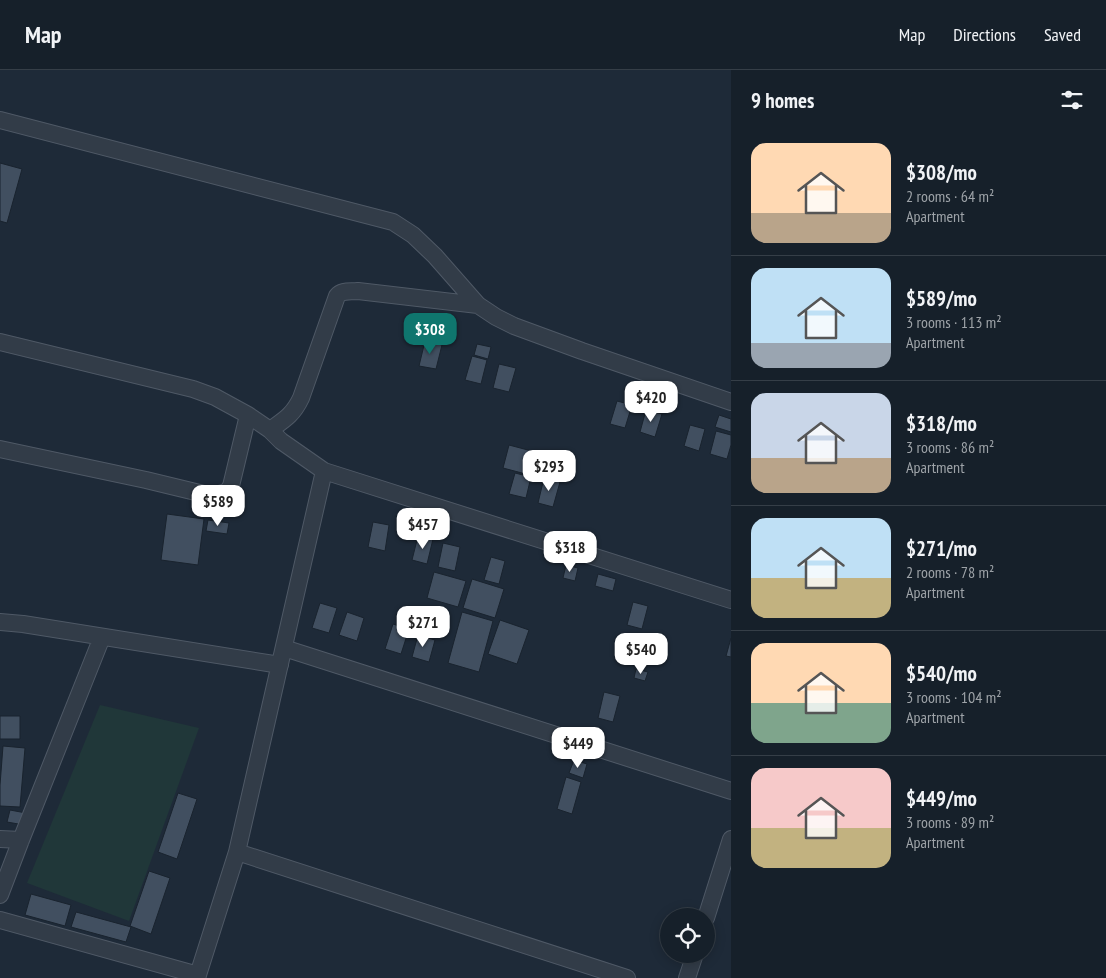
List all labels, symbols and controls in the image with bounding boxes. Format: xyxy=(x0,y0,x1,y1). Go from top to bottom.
text: Map xyxy=(25,19,62,50)
text: Map xyxy=(899,23,925,46)
text: Directions xyxy=(953,23,1016,46)
text: Saved xyxy=(1044,23,1081,46)
icon: filters xyxy=(1058,86,1086,114)
text: 9 homes xyxy=(751,87,814,114)
text: $308/mo xyxy=(906,159,977,186)
icon: home xyxy=(791,163,851,223)
text: 2 rooms · 64 m² xyxy=(906,186,994,206)
text: Apartment xyxy=(906,206,965,226)
text: $589/mo xyxy=(906,285,977,312)
icon: home xyxy=(791,288,851,348)
pin: $308 xyxy=(400,312,460,355)
text: 3 rooms · 113 m² xyxy=(906,312,1002,332)
text: $308 xyxy=(415,319,445,339)
text: Apartment xyxy=(906,332,965,352)
pin: $420 xyxy=(621,380,681,423)
text: $420 xyxy=(636,387,666,407)
text: $318/mo xyxy=(906,410,977,437)
icon: home xyxy=(791,413,851,473)
text: 3 rooms · 86 m² xyxy=(906,437,994,457)
pin: $293 xyxy=(519,450,579,492)
text: $293 xyxy=(534,456,564,476)
text: Apartment xyxy=(906,457,965,477)
pin: $589 xyxy=(188,484,248,527)
text: $589 xyxy=(203,491,233,511)
pin: $457 xyxy=(393,508,453,550)
text: $457 xyxy=(408,514,438,534)
pin: $318 xyxy=(540,530,600,573)
text: $271/mo xyxy=(906,535,977,562)
text: $318 xyxy=(555,537,585,557)
icon: home xyxy=(791,538,851,598)
text: 2 rooms · 78 m² xyxy=(906,562,994,582)
text: Apartment xyxy=(906,582,965,602)
pin: $271 xyxy=(393,606,453,648)
text: $271 xyxy=(408,612,438,632)
pin: $540 xyxy=(611,632,671,675)
text: $540 xyxy=(626,639,656,659)
text: $540/mo xyxy=(906,660,977,687)
icon: home xyxy=(791,663,851,723)
text: 3 rooms · 104 m² xyxy=(906,687,1002,707)
text: Apartment xyxy=(906,707,965,727)
pin: $449 xyxy=(548,726,608,769)
text: $449 xyxy=(563,733,593,753)
text: $449/mo xyxy=(906,785,977,812)
icon: home xyxy=(791,788,851,848)
text: 3 rooms · 89 m² xyxy=(906,812,994,832)
text: Apartment xyxy=(906,832,965,852)
map controls xyxy=(660,908,715,963)
button: locate xyxy=(660,908,715,963)

